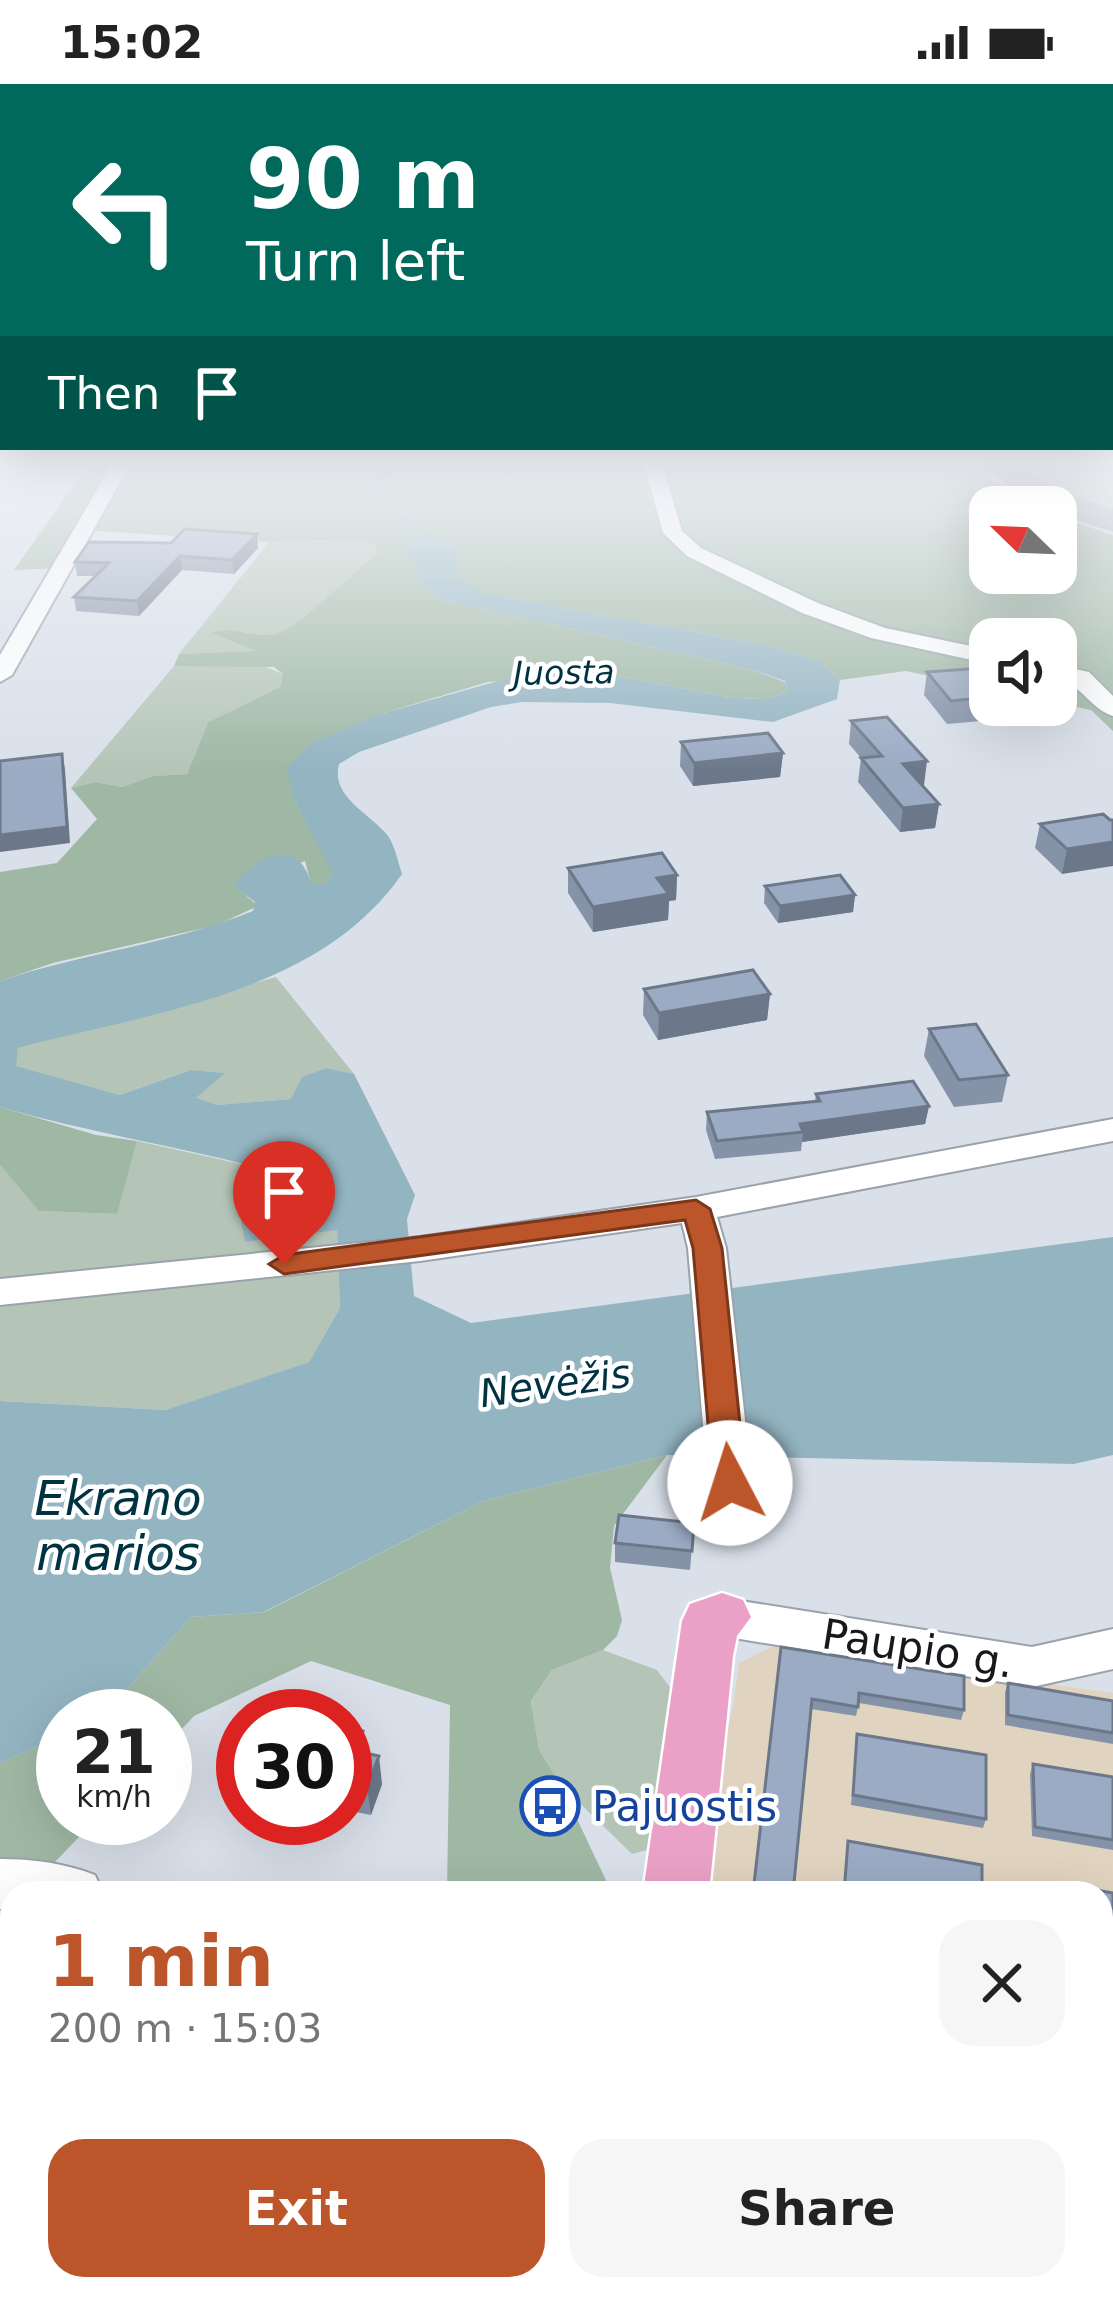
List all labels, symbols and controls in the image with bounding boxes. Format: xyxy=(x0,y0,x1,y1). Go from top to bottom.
text: 15:02 xyxy=(60,16,203,69)
text: 90 m xyxy=(246,130,480,228)
icon: left xyxy=(48,132,204,288)
text: Turn left xyxy=(246,230,465,293)
icon: arrive xyxy=(184,360,250,426)
text: Then xyxy=(48,367,160,420)
north arrow xyxy=(969,486,1077,594)
map controls xyxy=(969,486,1077,726)
button: sound xyxy=(969,618,1077,726)
water label: Juosta xyxy=(507,652,615,693)
pin xyxy=(233,1141,335,1264)
icon: arrive xyxy=(251,1159,317,1225)
water label: Nevėžis xyxy=(477,1351,633,1416)
position arrow xyxy=(667,1420,793,1546)
water label: Ekrano marios xyxy=(34,1470,202,1581)
street label: Paupio g. xyxy=(819,1609,1017,1688)
speed limit sign: 30 xyxy=(216,1689,372,1845)
text: 21 xyxy=(72,1717,156,1787)
bus stop icon: Pajuostis xyxy=(519,1775,581,1837)
text: km/h xyxy=(76,1779,152,1814)
place label: Pajuostis xyxy=(592,1782,777,1831)
text: 1 min xyxy=(48,1919,274,2003)
button: close xyxy=(939,1920,1065,2046)
text: 200 m · 15:03 xyxy=(48,2006,322,2051)
button: Exit xyxy=(48,2139,545,2277)
button: Share xyxy=(569,2139,1065,2277)

